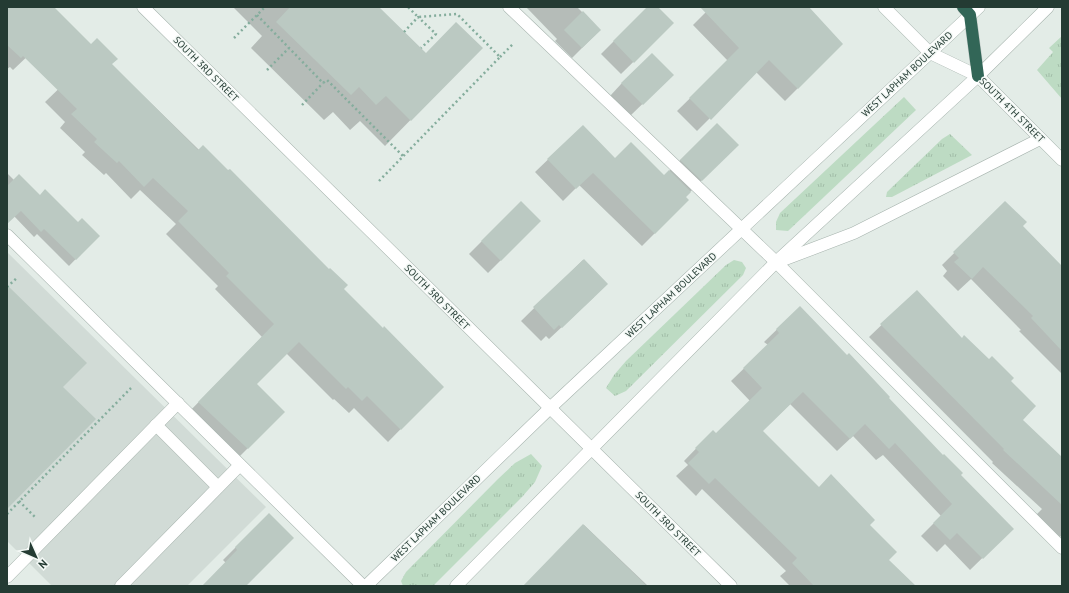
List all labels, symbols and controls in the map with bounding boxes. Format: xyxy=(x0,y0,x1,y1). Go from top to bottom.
street label: WEST LAPHAM BOULEVARD xyxy=(859,28,955,120)
street label: SOUTH 3RD STREET xyxy=(171,34,242,105)
street label: SOUTH 4TH STREET xyxy=(977,75,1048,146)
street label: WEST LAPHAM BOULEVARD xyxy=(623,249,719,341)
street label: SOUTH 3RD STREET xyxy=(402,262,473,333)
street label: WEST LAPHAM BOULEVARD xyxy=(388,472,484,564)
street label: SOUTH 3RD STREET xyxy=(633,489,704,560)
north arrow xyxy=(16,537,56,577)
text: N xyxy=(36,557,51,572)

